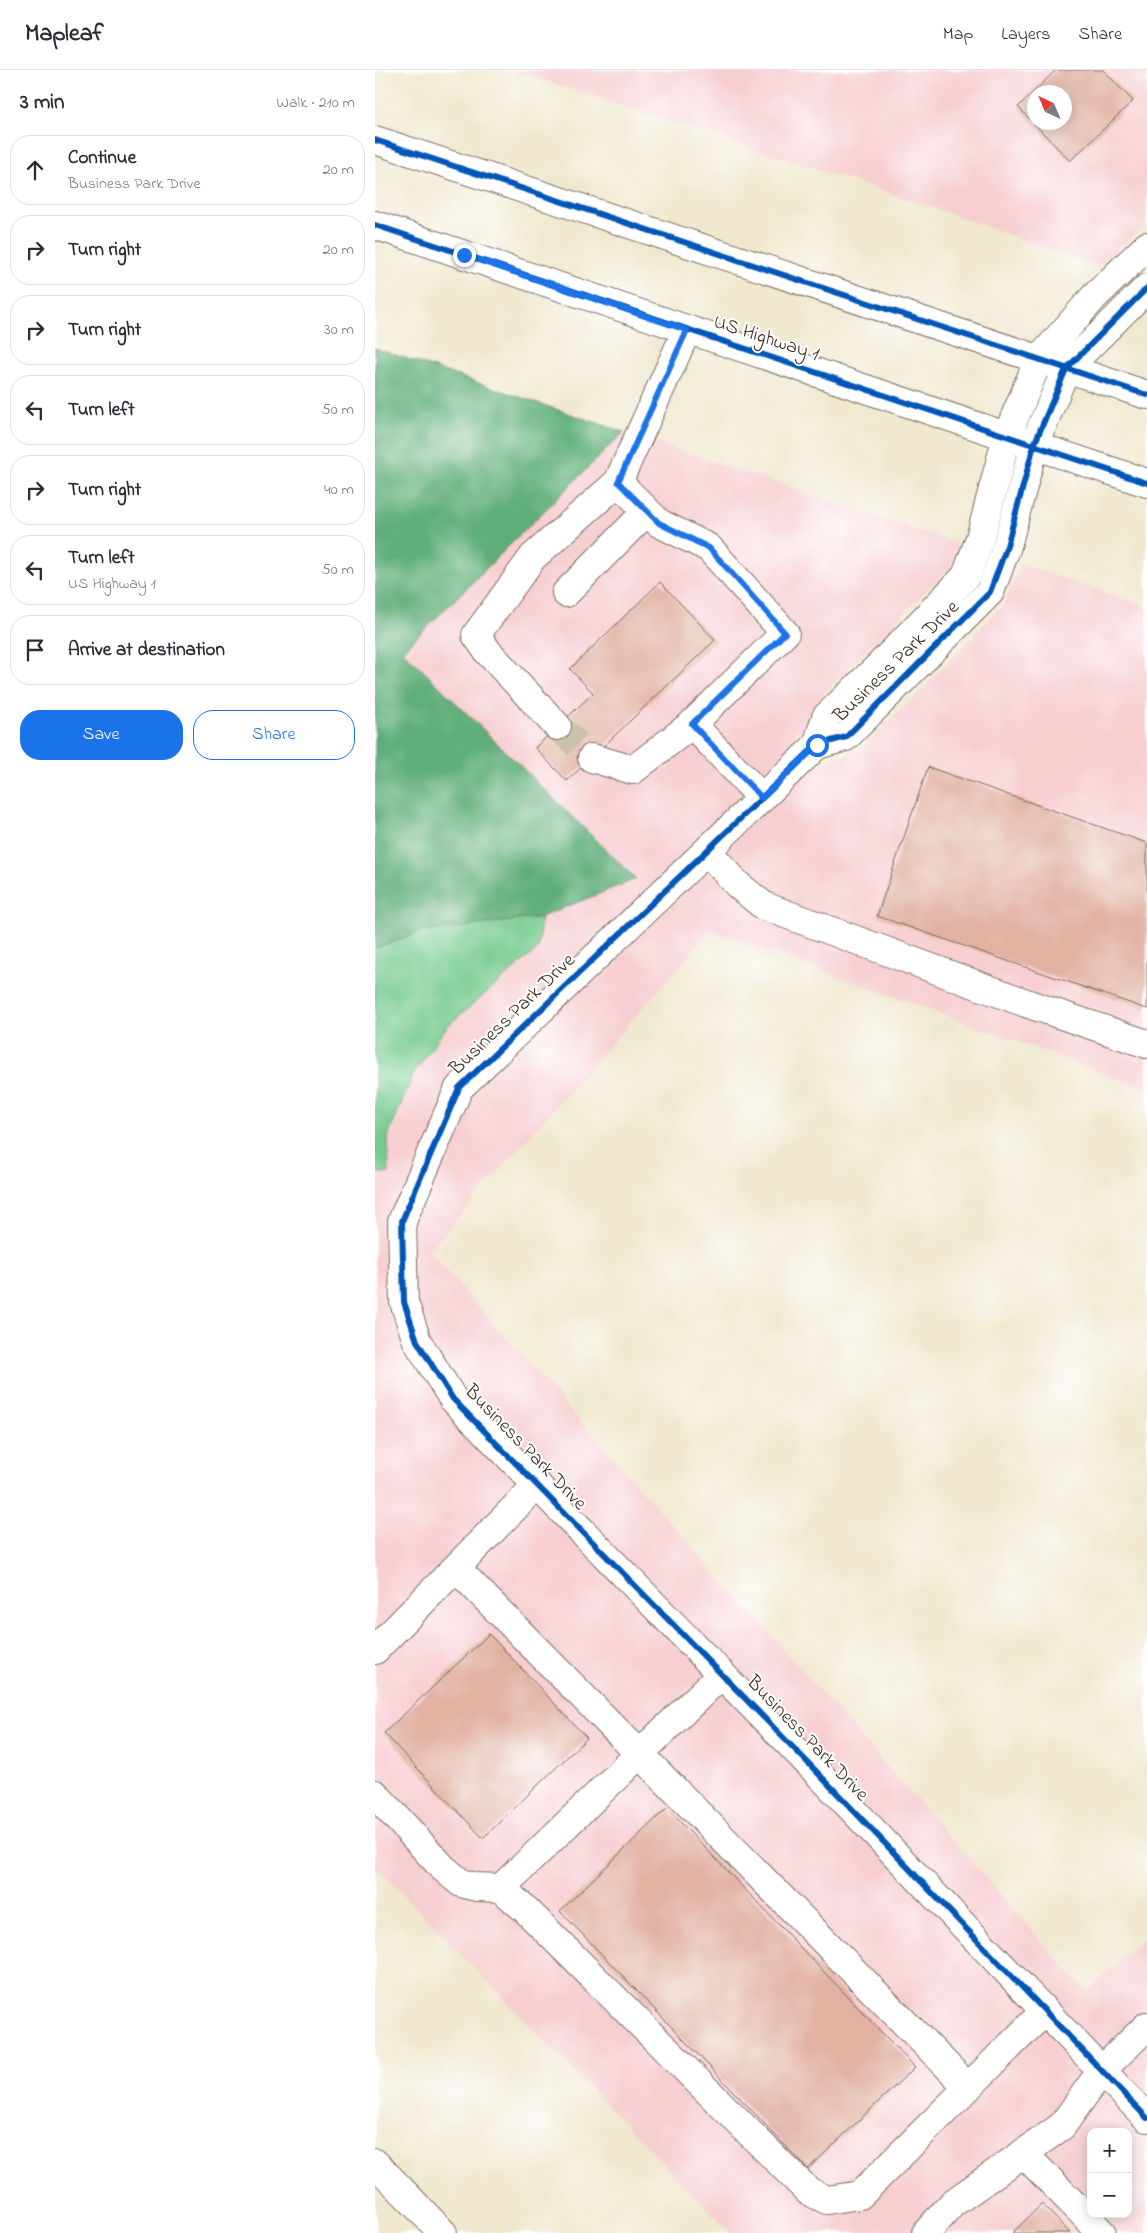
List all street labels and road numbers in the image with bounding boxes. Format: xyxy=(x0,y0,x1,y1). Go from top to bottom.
street label: US Highway 1 xyxy=(709,308,823,371)
street label: Business Park Drive xyxy=(827,594,967,731)
street label: Business Park Drive xyxy=(443,947,583,1084)
street label: Business Park Drive xyxy=(456,1378,593,1518)
street label: Business Park Drive xyxy=(738,1669,875,1809)

